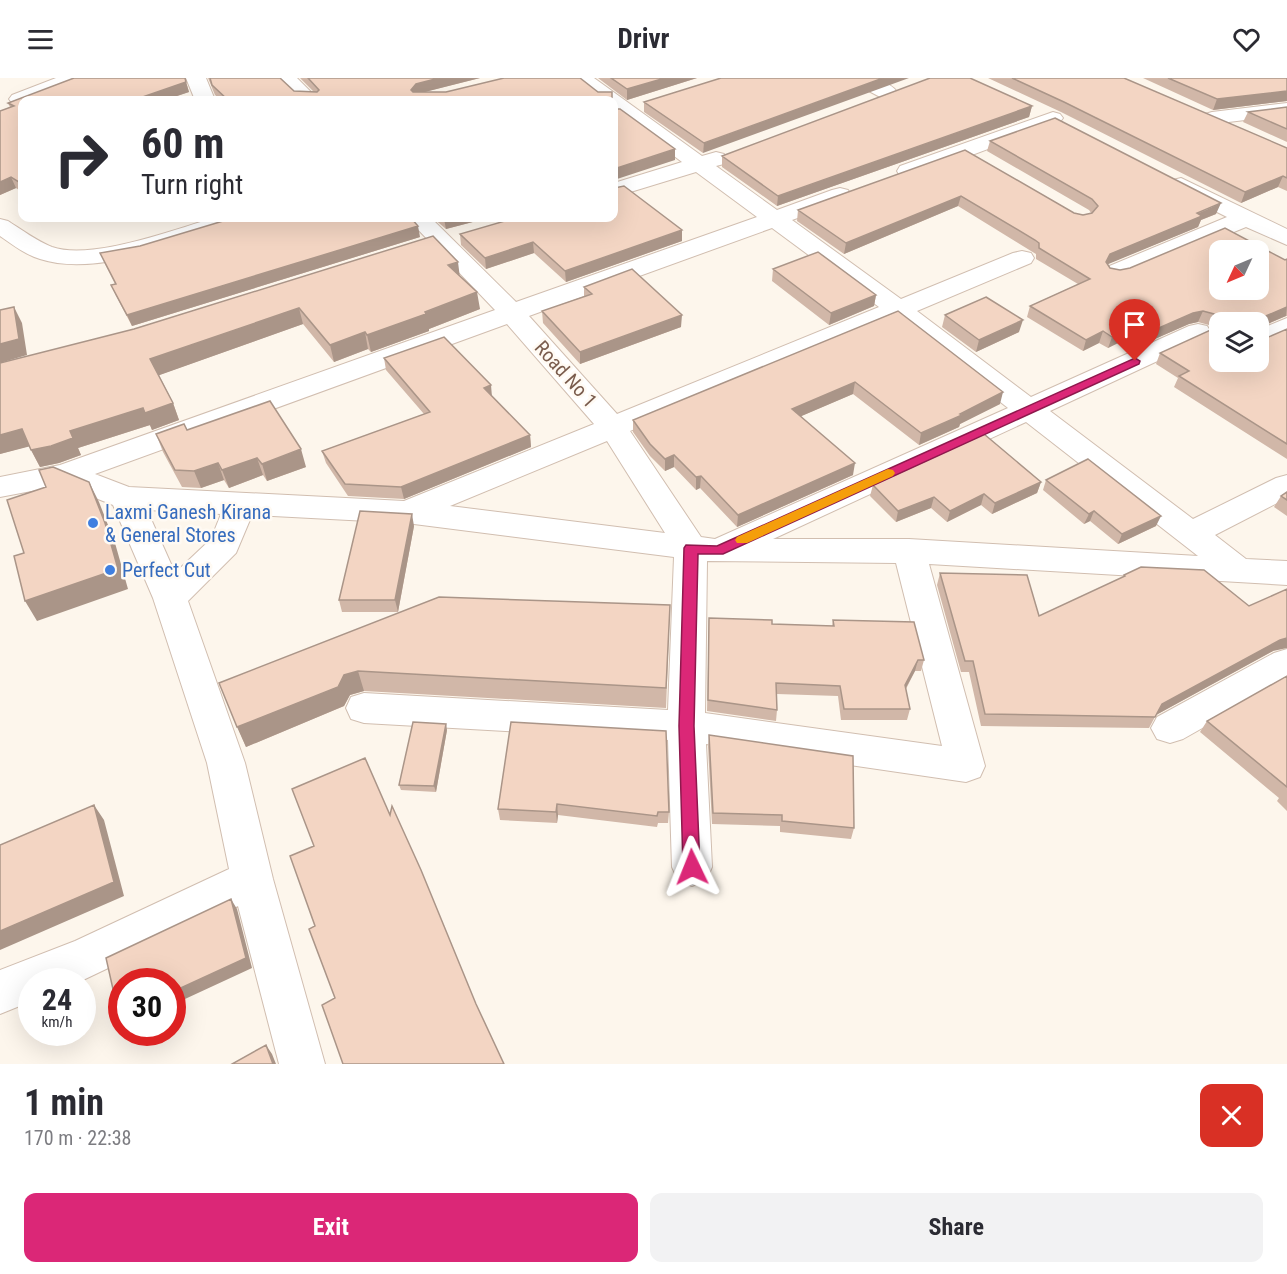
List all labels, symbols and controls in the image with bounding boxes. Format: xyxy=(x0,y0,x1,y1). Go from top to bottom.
icon: menu xyxy=(24,23,57,56)
text: Drivr xyxy=(617,23,670,55)
icon: heart xyxy=(1230,23,1263,56)
text: 60 m xyxy=(141,119,224,168)
icon: right xyxy=(42,120,120,198)
text: Turn right xyxy=(141,169,243,201)
north arrow xyxy=(1209,240,1269,300)
map controls xyxy=(1209,240,1269,372)
pin xyxy=(1109,299,1160,361)
icon: arrive xyxy=(1118,308,1151,341)
button: layers xyxy=(1209,312,1269,372)
street label: Road No 1 xyxy=(530,336,602,412)
place label: Laxmi Ganesh Kirana & General Stores xyxy=(105,500,271,547)
marker: Laxmi Ganesh Kirana & General Stores xyxy=(86,516,100,530)
place label: Perfect Cut xyxy=(122,558,211,582)
marker: Perfect Cut xyxy=(103,563,117,577)
position arrow xyxy=(660,835,724,899)
speed limit sign: 30 xyxy=(108,968,186,1046)
text: 24 xyxy=(42,982,72,1017)
text: km/h xyxy=(42,1013,72,1031)
text: 1 min xyxy=(24,1082,104,1124)
button: close xyxy=(1200,1084,1263,1147)
text: 170 m · 22:38 xyxy=(24,1126,131,1150)
button: Exit xyxy=(24,1193,638,1262)
button: Share xyxy=(650,1193,1263,1262)

